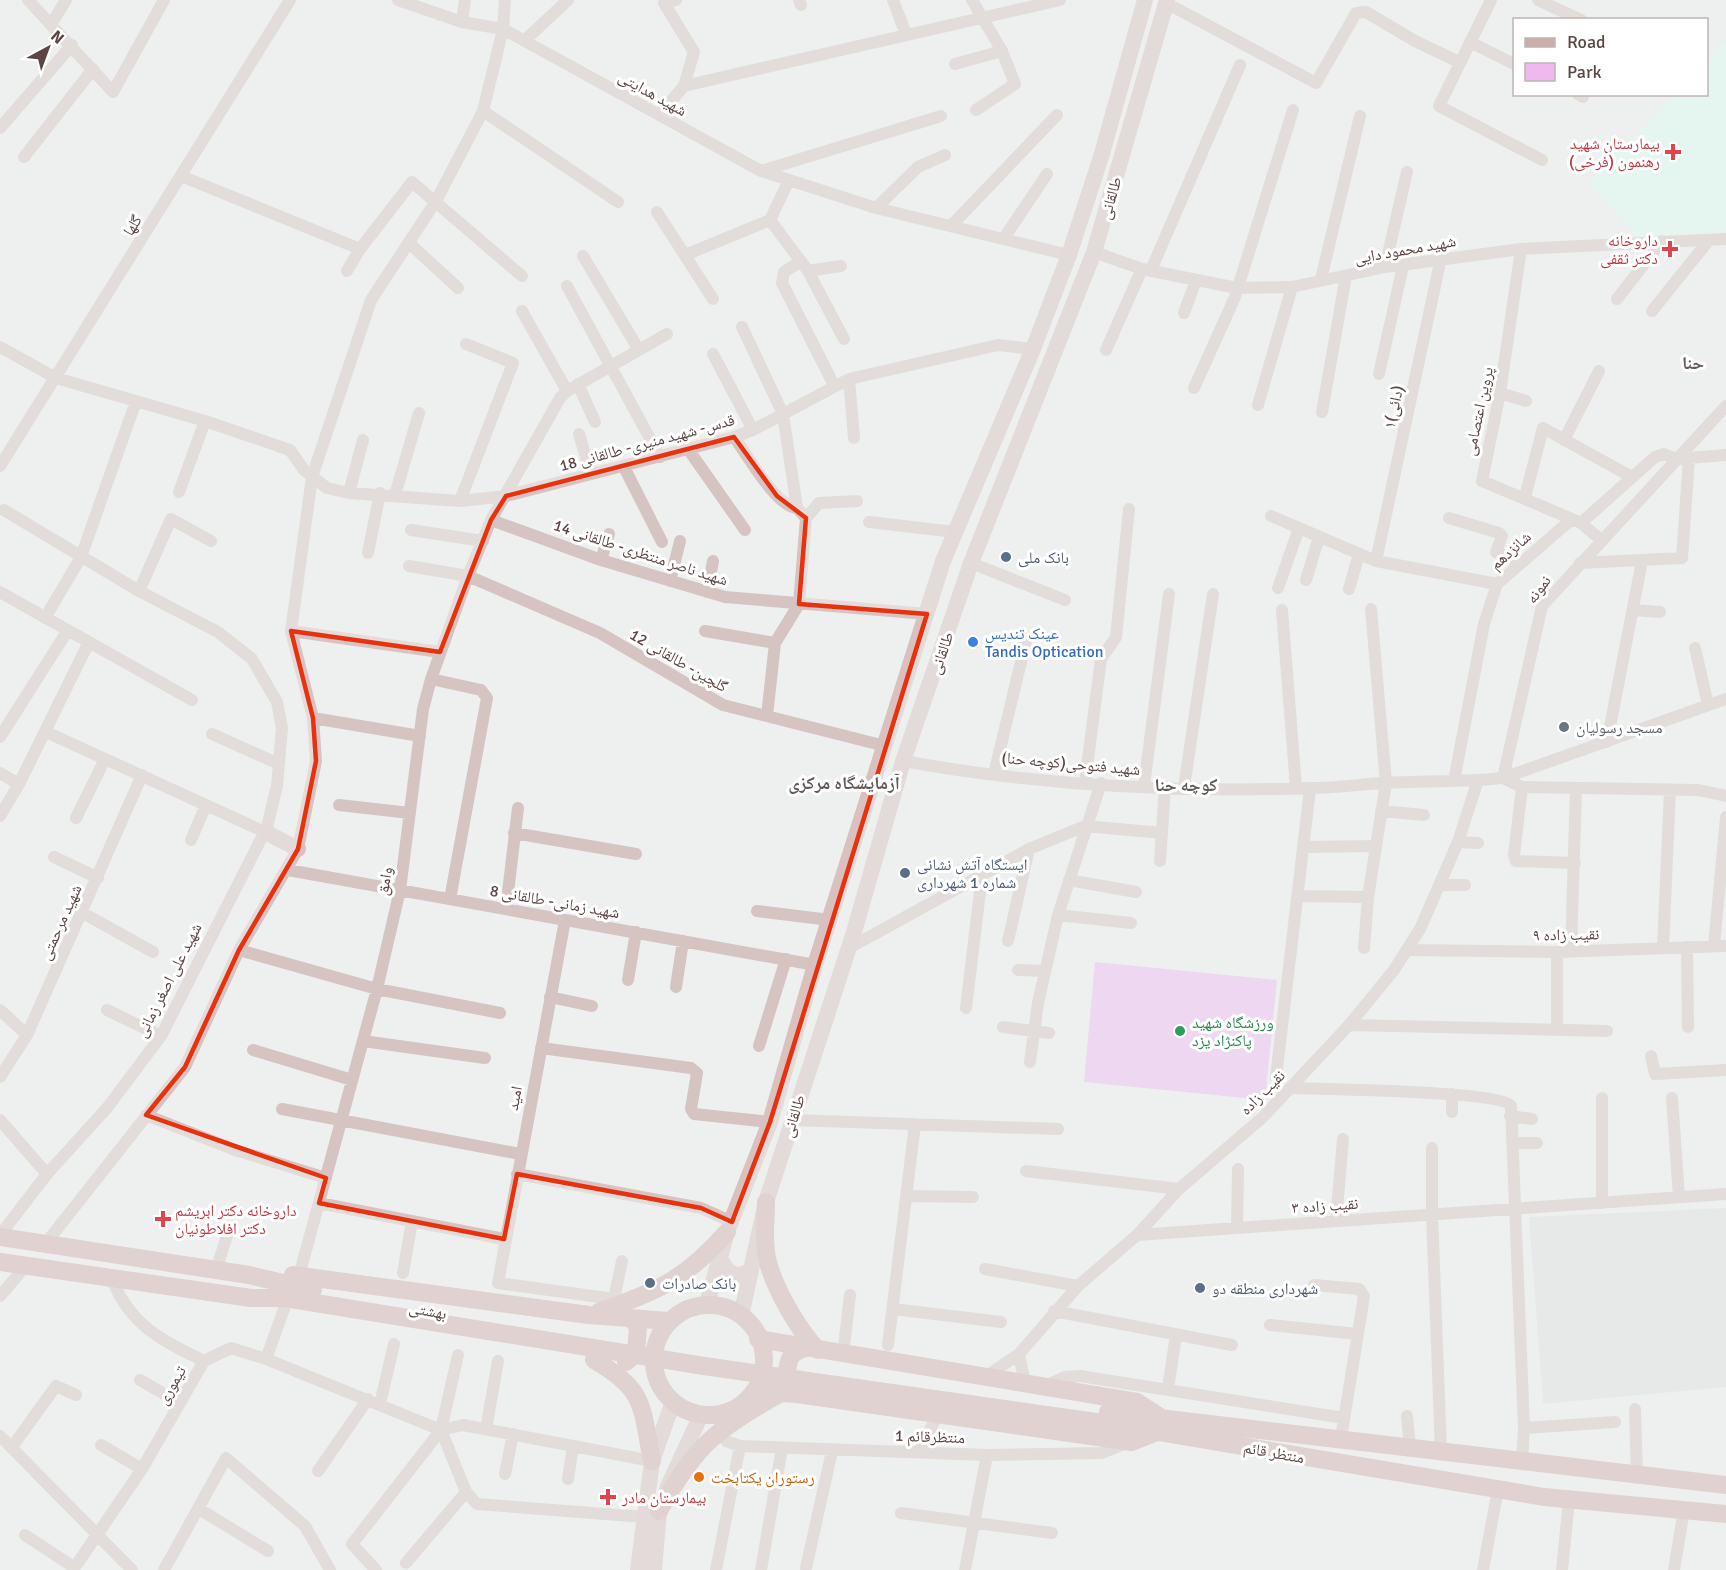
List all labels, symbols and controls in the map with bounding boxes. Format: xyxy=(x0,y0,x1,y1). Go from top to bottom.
north arrow xyxy=(18,18,78,78)
legend xyxy=(1513,18,1708,96)
text: N xyxy=(46,26,68,49)
text: Road xyxy=(1567,31,1606,53)
text: Park xyxy=(1567,61,1602,83)
street label: شهید هدایتی xyxy=(615,67,690,121)
place label: بیمارستان شهید رهنمون (فرخی) xyxy=(1569,134,1660,172)
marker: بیمارستان شهید رهنمون (فرخی) xyxy=(1664,143,1682,161)
street label: طالقانی xyxy=(1095,175,1127,222)
street label: گلها xyxy=(119,211,147,240)
street label: شهید محمود دایی xyxy=(1353,231,1457,269)
place label: داروخانه دکتر ثقفی xyxy=(1600,231,1658,269)
marker: داروخانه دکتر ثقفی xyxy=(1663,242,1677,256)
district label: حنا xyxy=(1682,352,1704,374)
street label: پروین اعتصامی xyxy=(1460,365,1498,457)
street label: ۱(دائی) xyxy=(1380,384,1408,431)
street label: قدس- شهید منیری- طالقانی 18 xyxy=(557,410,737,476)
street label: شهید ناصر منتظری- طالقانی 14 xyxy=(551,515,730,591)
street label: شانزدهم xyxy=(1486,527,1535,574)
place label: بانک ملی xyxy=(1018,548,1069,568)
marker: بانک ملی xyxy=(999,550,1013,564)
street label: نمونه xyxy=(1522,572,1556,608)
place label: عینک تندیس Tandis Optication xyxy=(985,624,1103,662)
street label: گلچین- طالقانی 12 xyxy=(626,625,731,697)
street label: طالقانی xyxy=(925,629,959,677)
marker: عینک تندیس Tandis Optication xyxy=(966,635,980,649)
place label: مسجد رسولیان xyxy=(1576,718,1662,738)
marker: مسجد رسولیان xyxy=(1557,720,1571,734)
street label: (کوچه حنا)شهید فتوحی xyxy=(1001,748,1141,780)
district label: آزمایشگاه مرکزی xyxy=(788,772,900,794)
district label: کوچه حنا xyxy=(1155,774,1217,796)
place label: ایستگاه آتش نشانی شماره 1 شهرداری xyxy=(917,855,1028,893)
street label: وامق xyxy=(373,865,397,897)
marker: ایستگاه آتش نشانی شماره 1 شهرداری xyxy=(898,866,912,880)
street label: شهید مرحمتی xyxy=(35,881,86,963)
street label: شهید زمانی- طالقانی 8 xyxy=(488,881,621,923)
street label: شهید علی اصغر زمانی xyxy=(131,920,206,1041)
street label: نقیب زاده ۹ xyxy=(1532,924,1600,946)
place label: ورزشگاه شهید پاکنژاد یزد xyxy=(1192,1013,1274,1051)
marker: ورزشگاه شهید پاکنژاد یزد xyxy=(1173,1024,1187,1038)
street label: نقیب زاده xyxy=(1236,1066,1290,1120)
street label: امید xyxy=(503,1084,527,1112)
street label: طالقانی xyxy=(778,1093,810,1140)
street label: نقیب زاده ۳ xyxy=(1291,1194,1359,1218)
place label: داروخانه دکتر ابریشم دکتر افلاطونیان xyxy=(175,1201,297,1239)
marker: داروخانه دکتر ابریشم دکتر افلاطونیان xyxy=(156,1212,170,1226)
place label: بانک صادرات xyxy=(662,1274,736,1294)
marker: بانک صادرات xyxy=(643,1276,657,1290)
place label: شهرداری منطقه دو xyxy=(1212,1279,1318,1299)
marker: شهرداری منطقه دو xyxy=(1193,1281,1207,1295)
street label: بهشتی xyxy=(407,1298,448,1324)
street label: تیموری xyxy=(153,1362,191,1408)
street label: منتظرقائم 1 xyxy=(895,1426,965,1448)
street label: منتظر قائم xyxy=(1242,1438,1306,1468)
place label: رستوران یکتابخت xyxy=(711,1468,815,1488)
marker: رستوران یکتابخت xyxy=(692,1470,706,1484)
marker: بیمارستان مادر xyxy=(599,1488,617,1506)
place label: بیمارستان مادر xyxy=(621,1488,706,1508)

